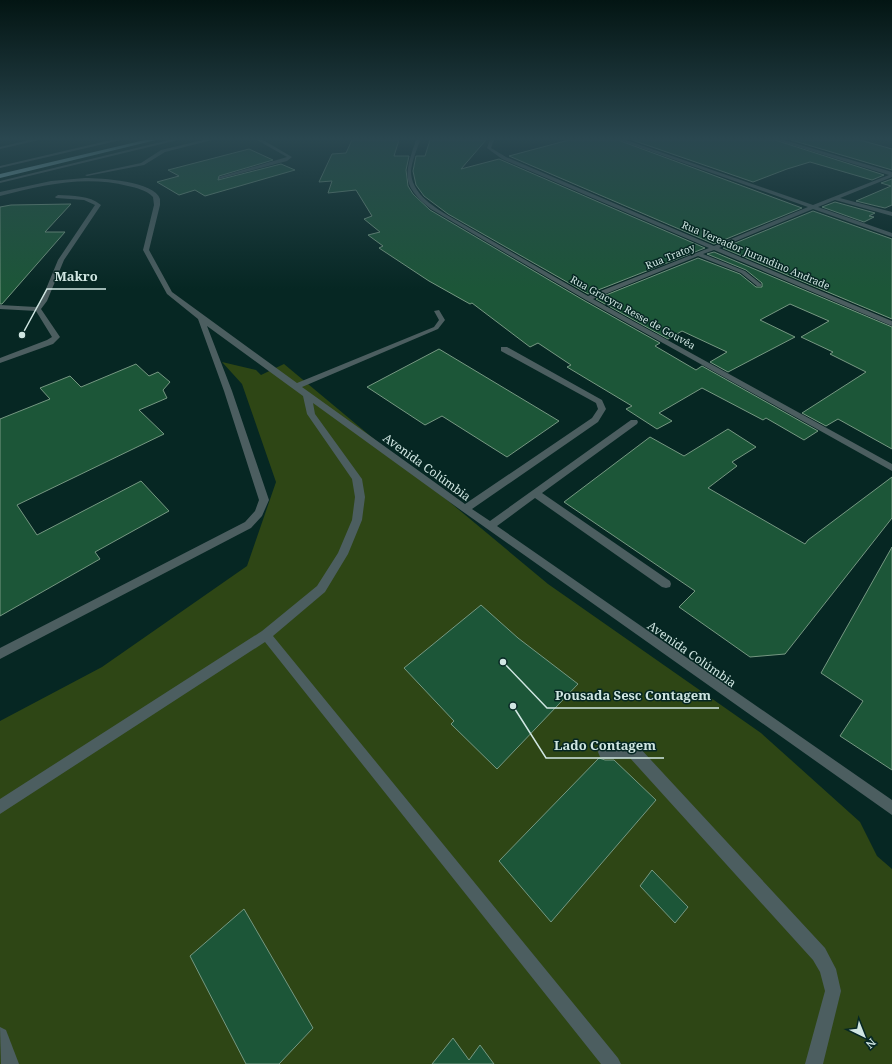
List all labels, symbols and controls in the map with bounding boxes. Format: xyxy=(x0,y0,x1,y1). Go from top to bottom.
street label: Rua Vereador Jurandino Andrade xyxy=(680,217,832,293)
street label: Rua Tratoy xyxy=(643,240,697,272)
callout: Makro xyxy=(47,264,106,289)
text: Makro xyxy=(54,267,98,285)
street label: Rua Gracyra Resse de Gouvêa xyxy=(568,272,698,352)
street label: Avenida Colúmbia xyxy=(380,429,475,505)
street label: Avenida Colúmbia xyxy=(644,617,740,691)
callout: Pousada Sesc Contagem xyxy=(547,683,719,708)
text: Pousada Sesc Contagem xyxy=(555,686,711,704)
callout: Lado Contagem xyxy=(546,733,664,758)
text: Lado Contagem xyxy=(554,736,656,754)
north arrow xyxy=(844,1016,884,1056)
text: N xyxy=(863,1035,879,1052)

